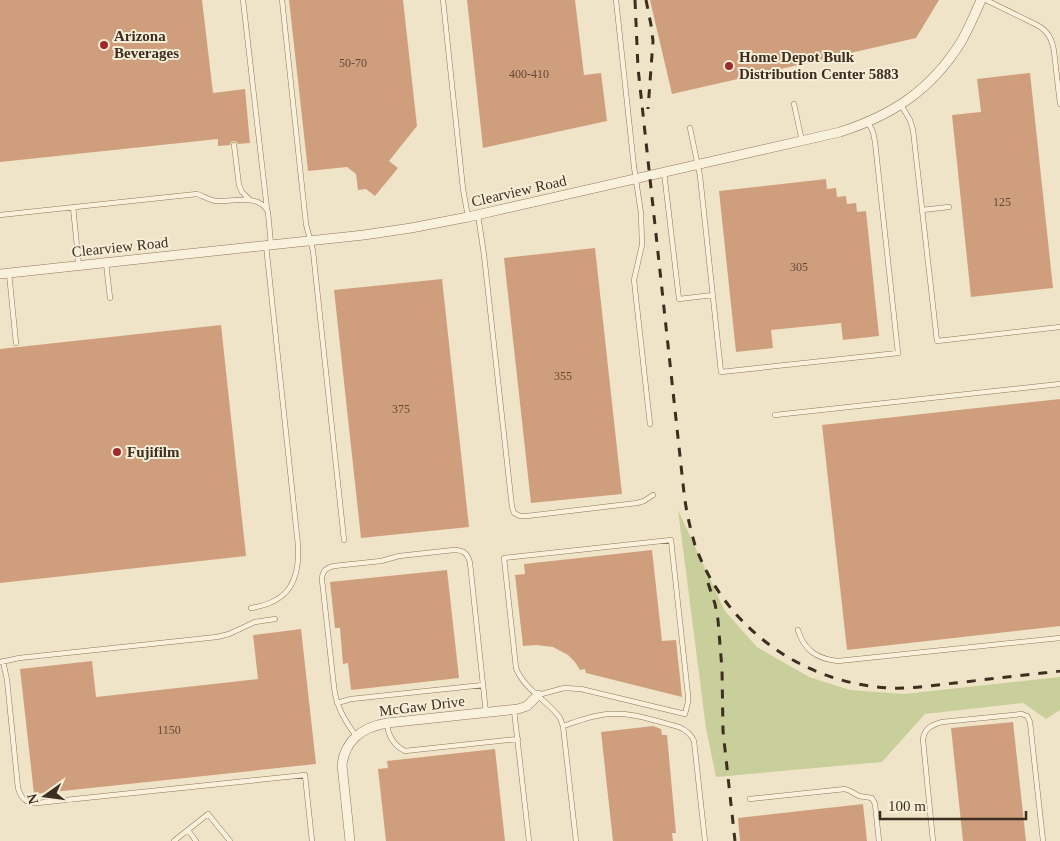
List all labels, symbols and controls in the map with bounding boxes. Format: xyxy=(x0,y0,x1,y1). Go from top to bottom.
place label: Arizona Beverages xyxy=(114,28,179,61)
marker: Arizona Beverages xyxy=(98,39,110,51)
place label: Home Depot Bulk Distribution Center 5883 xyxy=(739,49,899,82)
house number: 50-70 xyxy=(339,56,367,70)
marker: Home Depot Bulk Distribution Center 5883 xyxy=(723,60,735,72)
house number: 400-410 xyxy=(509,67,549,81)
street label: Clearview Road xyxy=(470,172,569,210)
house number: 125 xyxy=(993,195,1011,209)
street label: Clearview Road xyxy=(71,234,170,260)
house number: 305 xyxy=(790,260,808,274)
house number: 355 xyxy=(554,369,572,383)
house number: 375 xyxy=(392,402,410,416)
place label: Fujifilm xyxy=(127,444,180,460)
marker: Fujifilm xyxy=(111,446,123,458)
street label: McGaw Drive xyxy=(378,693,466,719)
house number: 1150 xyxy=(157,723,181,737)
north arrow xyxy=(20,771,70,821)
scale bar xyxy=(880,788,1026,820)
text: N xyxy=(24,792,41,806)
text: 100 m xyxy=(888,798,926,814)

